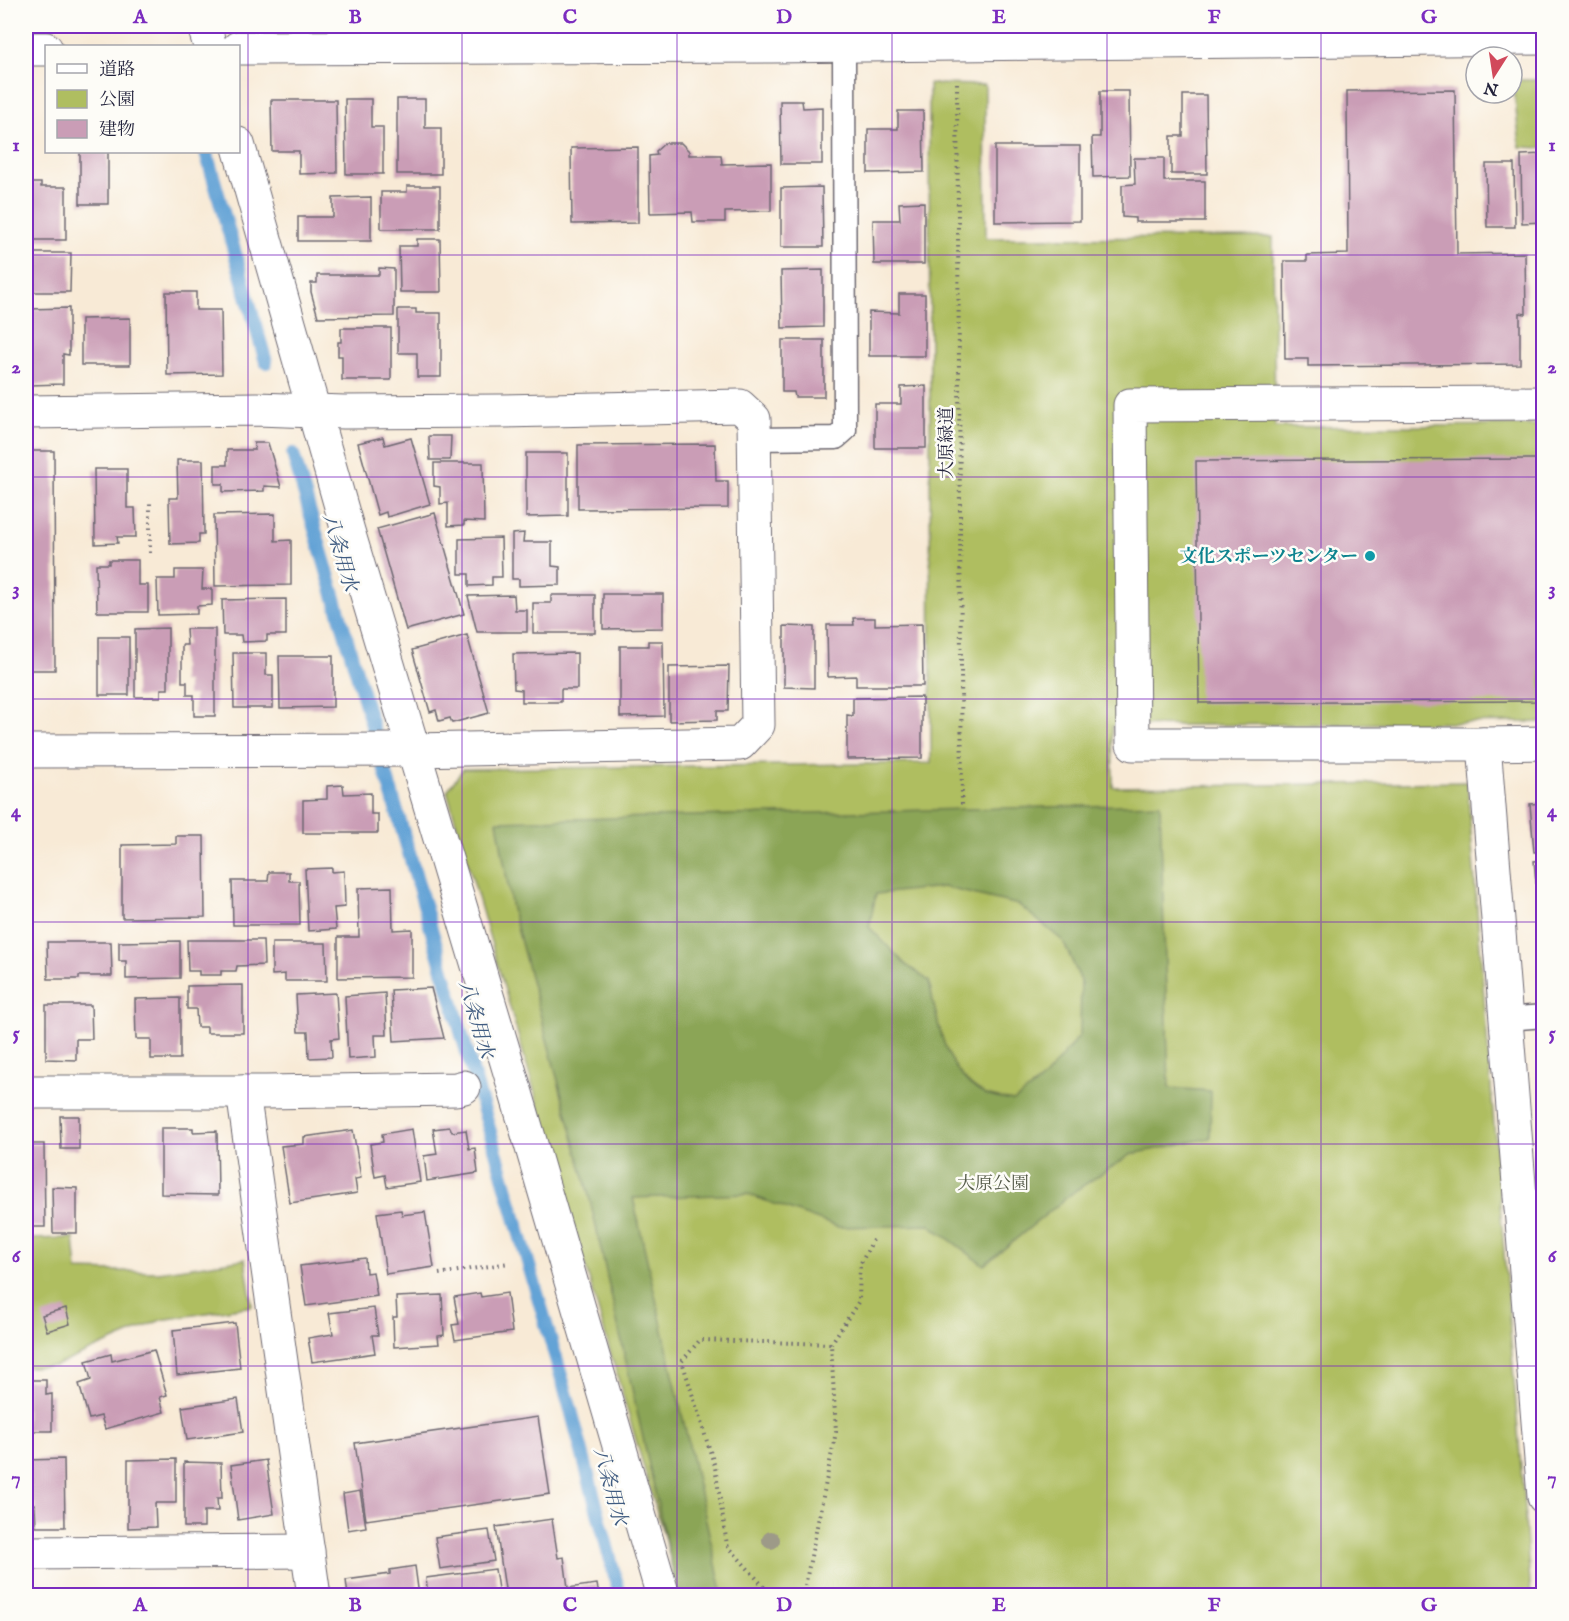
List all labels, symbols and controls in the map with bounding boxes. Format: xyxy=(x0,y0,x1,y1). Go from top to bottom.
text: A xyxy=(132,5,148,30)
text: B xyxy=(348,5,362,30)
text: C xyxy=(563,5,577,30)
text: D xyxy=(776,5,792,30)
text: E xyxy=(992,5,1006,30)
text: F xyxy=(1208,5,1221,30)
text: G xyxy=(1421,5,1438,30)
legend xyxy=(45,45,240,153)
north arrow xyxy=(1464,45,1524,105)
text: 道路 xyxy=(99,59,135,82)
text: N xyxy=(1482,76,1501,99)
text: 公園 xyxy=(99,89,135,112)
text: 建物 xyxy=(99,119,135,142)
text: 1 xyxy=(12,133,20,158)
text: 1 xyxy=(1548,133,1556,158)
text: 2 xyxy=(11,355,21,380)
text: 2 xyxy=(1547,355,1557,380)
street label: 大原緑道 xyxy=(936,407,959,479)
water label: 八条用水 xyxy=(317,511,363,596)
place label: 文化スポーツセンター xyxy=(1179,546,1358,569)
marker: 文化スポーツセンター xyxy=(1363,549,1377,563)
text: 3 xyxy=(12,577,20,602)
text: 3 xyxy=(1548,577,1556,602)
text: 4 xyxy=(11,799,22,824)
text: 4 xyxy=(1547,799,1558,824)
water label: 八条用水 xyxy=(453,978,499,1063)
text: 5 xyxy=(12,1021,20,1046)
text: 5 xyxy=(1548,1021,1556,1046)
park label: 大原公園 xyxy=(957,1173,1029,1196)
text: 6 xyxy=(12,1244,22,1269)
text: 6 xyxy=(1548,1244,1558,1269)
water label: 八条用水 xyxy=(587,1445,632,1530)
text: 7 xyxy=(11,1466,21,1491)
text: 7 xyxy=(1547,1466,1557,1491)
text: A xyxy=(132,1593,148,1618)
text: B xyxy=(348,1593,362,1618)
text: C xyxy=(563,1593,577,1618)
text: D xyxy=(776,1593,792,1618)
text: E xyxy=(992,1593,1006,1618)
text: F xyxy=(1208,1593,1221,1618)
text: G xyxy=(1421,1593,1438,1618)

